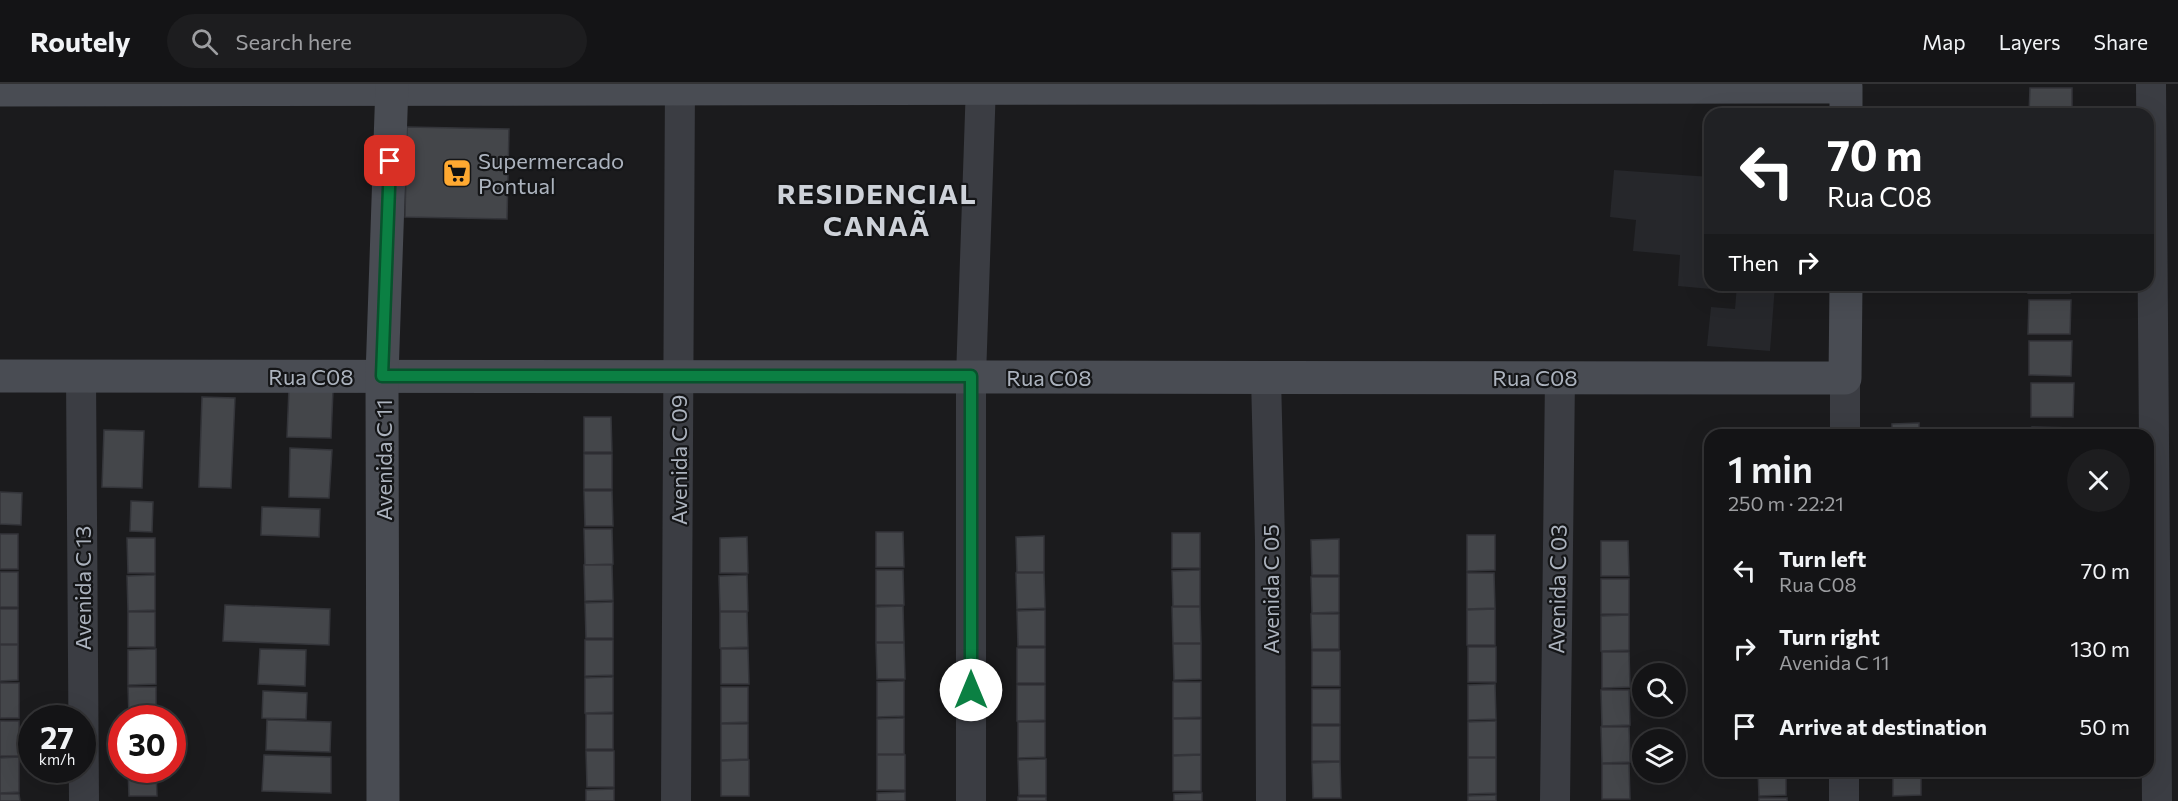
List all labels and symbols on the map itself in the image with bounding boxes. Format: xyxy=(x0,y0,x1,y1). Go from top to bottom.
pin xyxy=(364,135,415,186)
place label: Supermercado Pontual xyxy=(478,147,624,199)
supermarket icon: Supermercado Pontual xyxy=(441,157,473,189)
district label: RESIDENCIAL CANAÃ xyxy=(777,176,977,242)
street label: Rua C08 xyxy=(268,363,354,390)
street label: Rua C08 xyxy=(1006,364,1092,391)
street label: Rua C08 xyxy=(1492,364,1578,391)
street label: Avenida C 09 xyxy=(665,395,692,525)
street label: Avenida C 11 xyxy=(370,399,397,521)
street label: Avenida C 05 xyxy=(1257,524,1284,654)
street label: Avenida C 03 xyxy=(1542,524,1572,654)
street label: Avenida C 13 xyxy=(69,526,96,650)
position arrow xyxy=(939,658,1003,722)
speed limit sign: 30 xyxy=(108,705,186,783)

